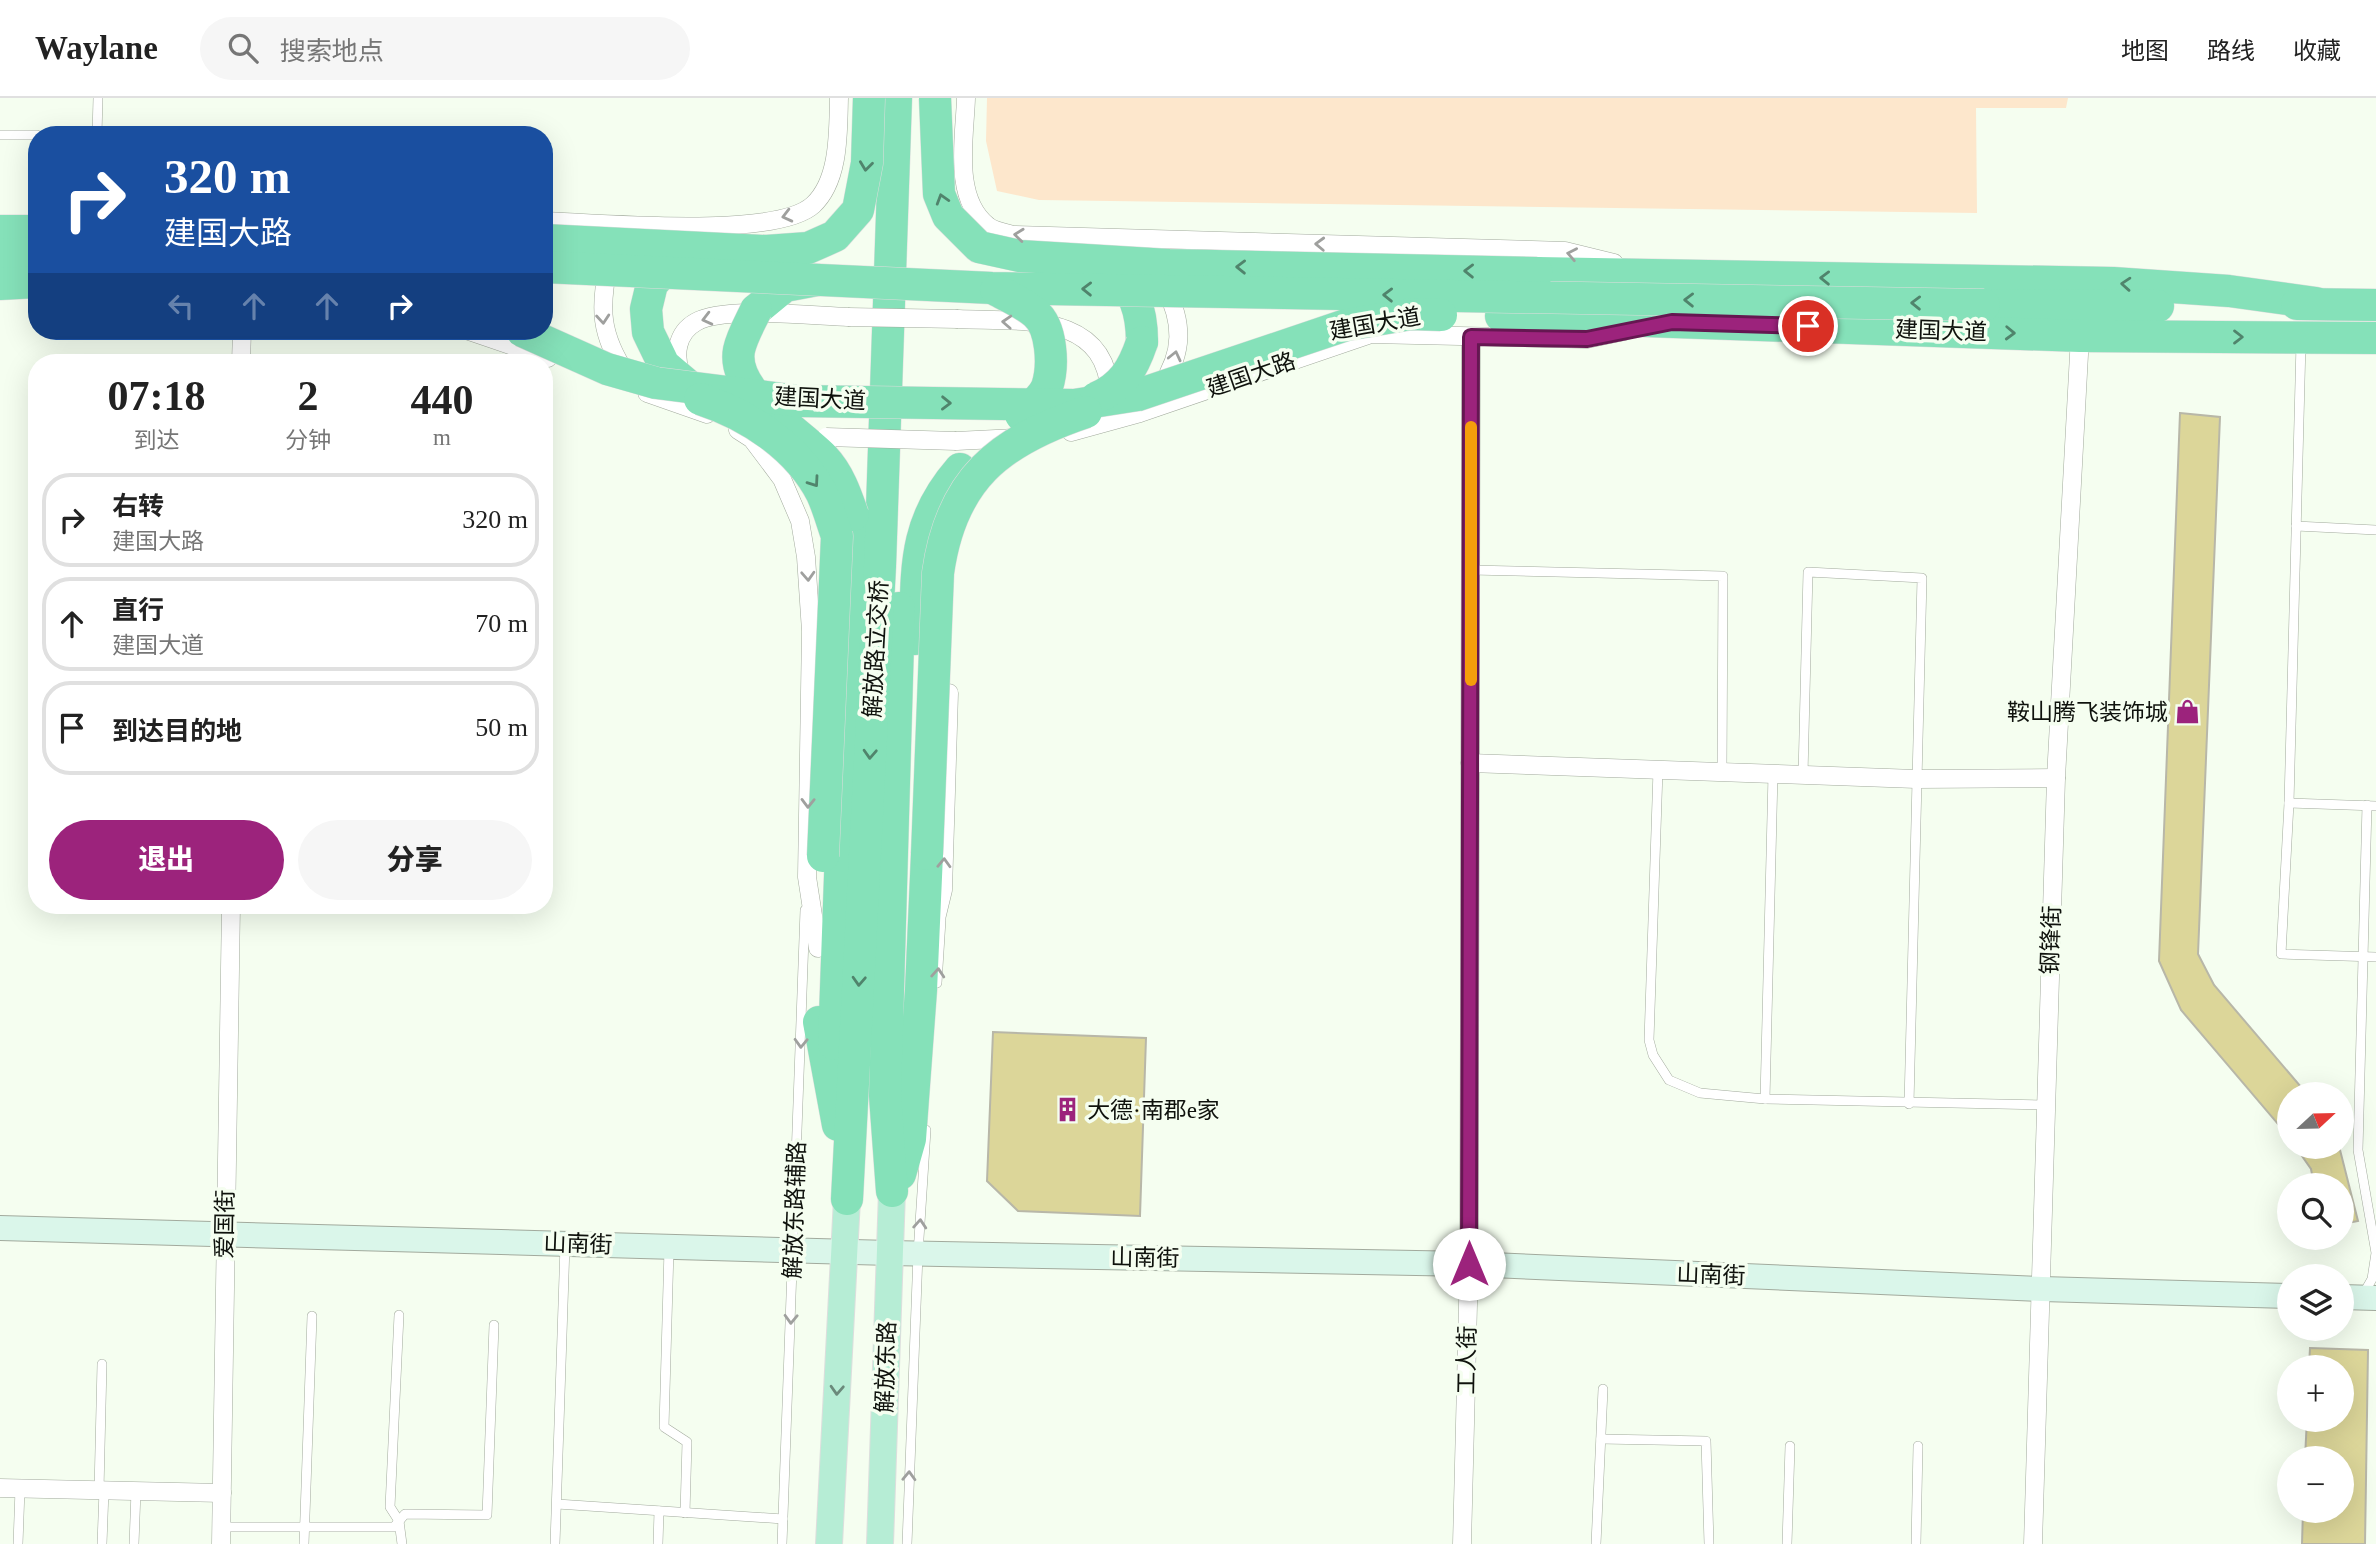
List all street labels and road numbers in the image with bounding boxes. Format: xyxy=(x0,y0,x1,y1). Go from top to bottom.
street label: 建国大道 xyxy=(1328,304,1422,344)
street label: 建国大道 xyxy=(1895,317,1987,345)
street label: 建国大路 xyxy=(1203,348,1299,402)
street label: 建国大道 xyxy=(773,384,867,414)
street label: 解放路立交桥 xyxy=(860,579,892,719)
street label: 钢锋街 xyxy=(2037,905,2065,975)
street label: 解放东路辅路 xyxy=(780,1141,810,1279)
street label: 爱国街 xyxy=(212,1189,238,1259)
street label: 山南街 xyxy=(543,1230,613,1258)
street label: 山南街 xyxy=(1110,1245,1180,1271)
street label: 山南街 xyxy=(1676,1261,1746,1289)
street label: 解放东路 xyxy=(872,1321,900,1413)
street label: 工人街 xyxy=(1454,1325,1480,1395)

